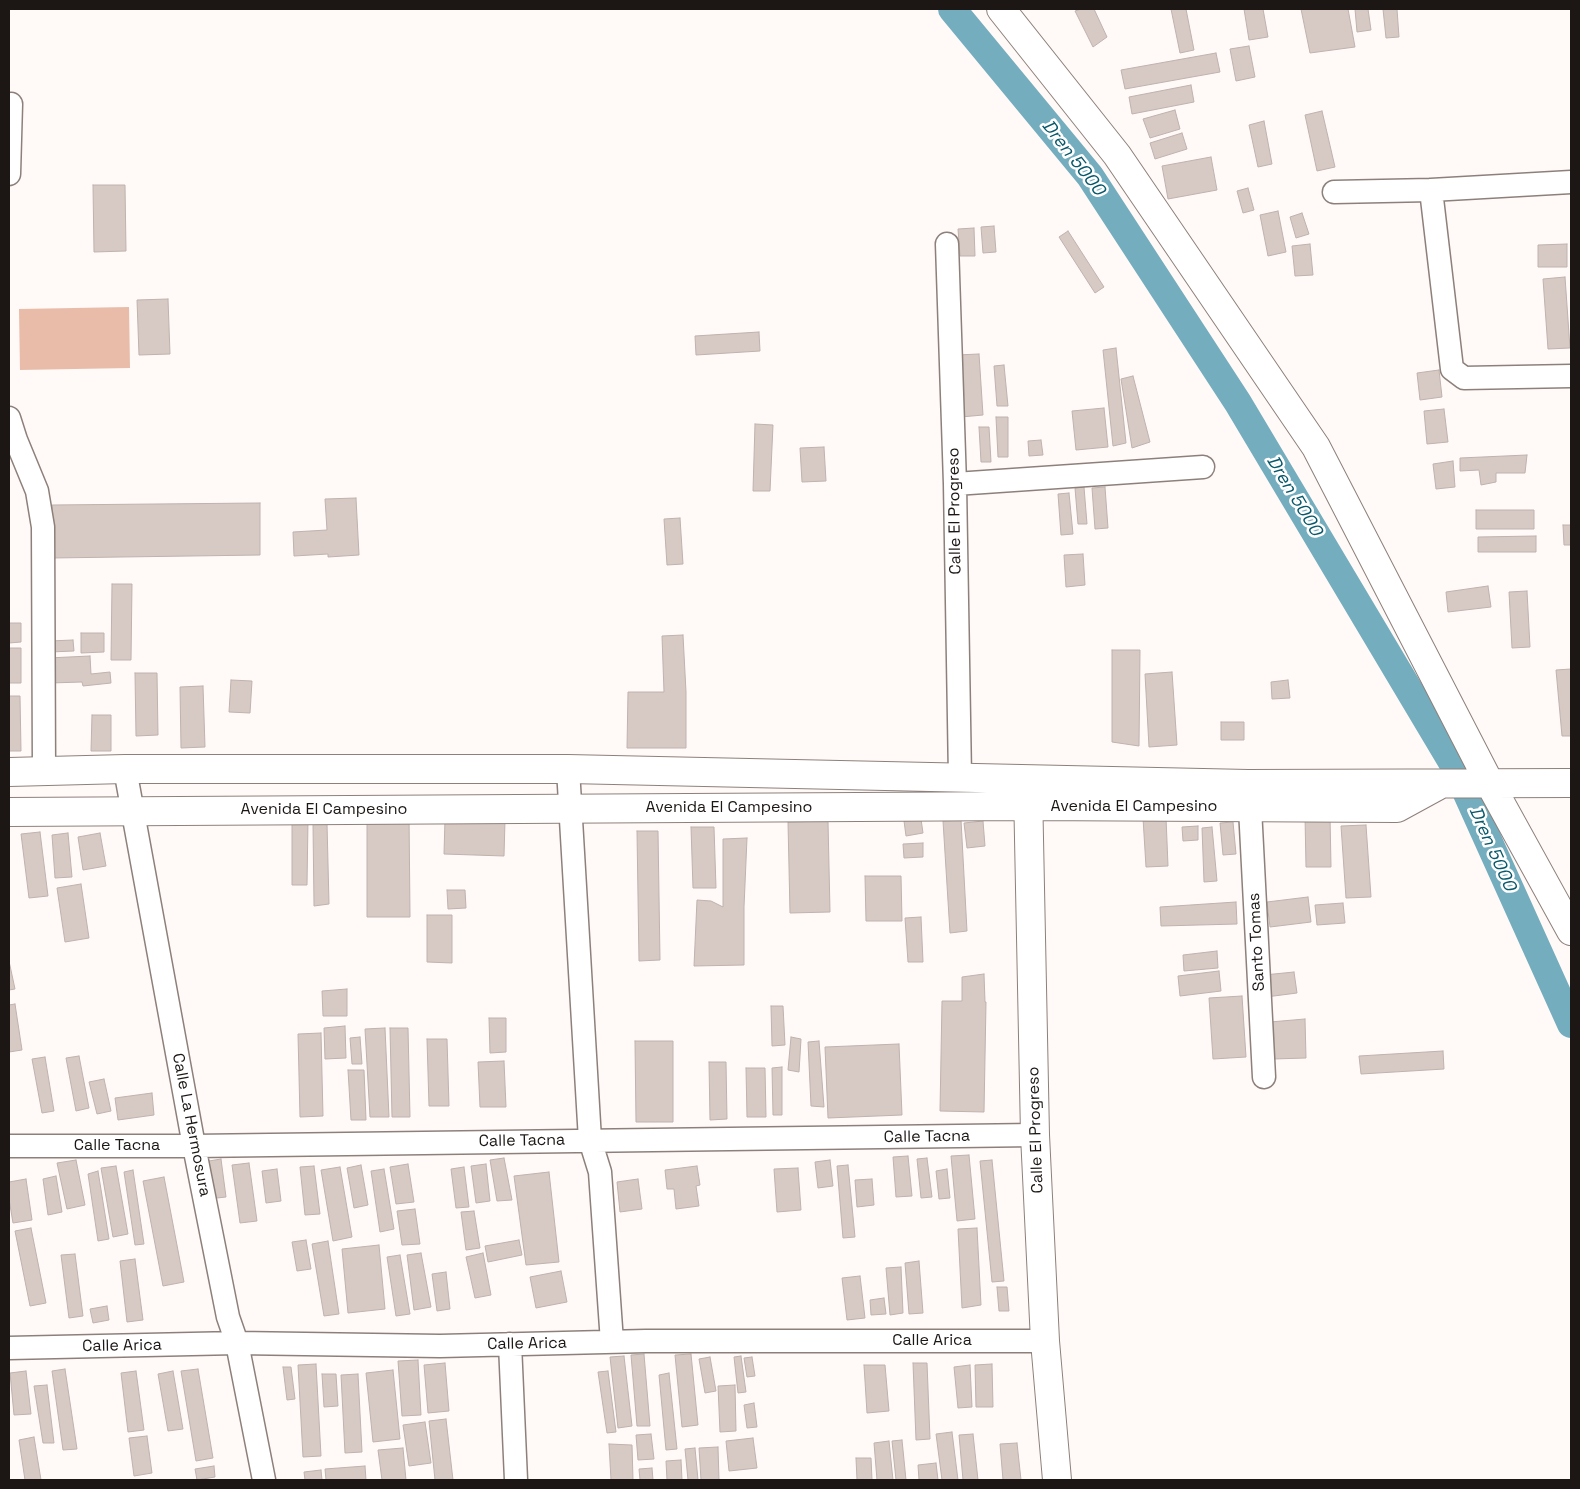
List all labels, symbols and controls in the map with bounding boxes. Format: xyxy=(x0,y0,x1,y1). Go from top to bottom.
water label: Dren 5000 xyxy=(1037,116,1109,200)
street label: Calle El Progreso xyxy=(944,447,966,575)
water label: Dren 5000 xyxy=(1262,452,1326,540)
street label: Avenida El Campesino xyxy=(1050,797,1218,817)
street label: Avenida El Campesino xyxy=(645,798,813,818)
street label: Avenida El Campesino xyxy=(240,800,408,820)
water label: Dren 5000 xyxy=(1464,803,1520,895)
street label: Santo Tomas xyxy=(1245,892,1269,992)
street label: Calle La Hermosura xyxy=(168,1052,214,1198)
street label: Calle El Progreso xyxy=(1024,1066,1048,1194)
street label: Calle Tacna xyxy=(884,1127,970,1147)
street label: Calle Tacna xyxy=(479,1131,565,1151)
street label: Calle Tacna xyxy=(74,1136,160,1156)
street label: Calle Arica xyxy=(892,1331,972,1351)
street label: Calle Arica xyxy=(487,1334,567,1354)
street label: Calle Arica xyxy=(82,1336,162,1356)

